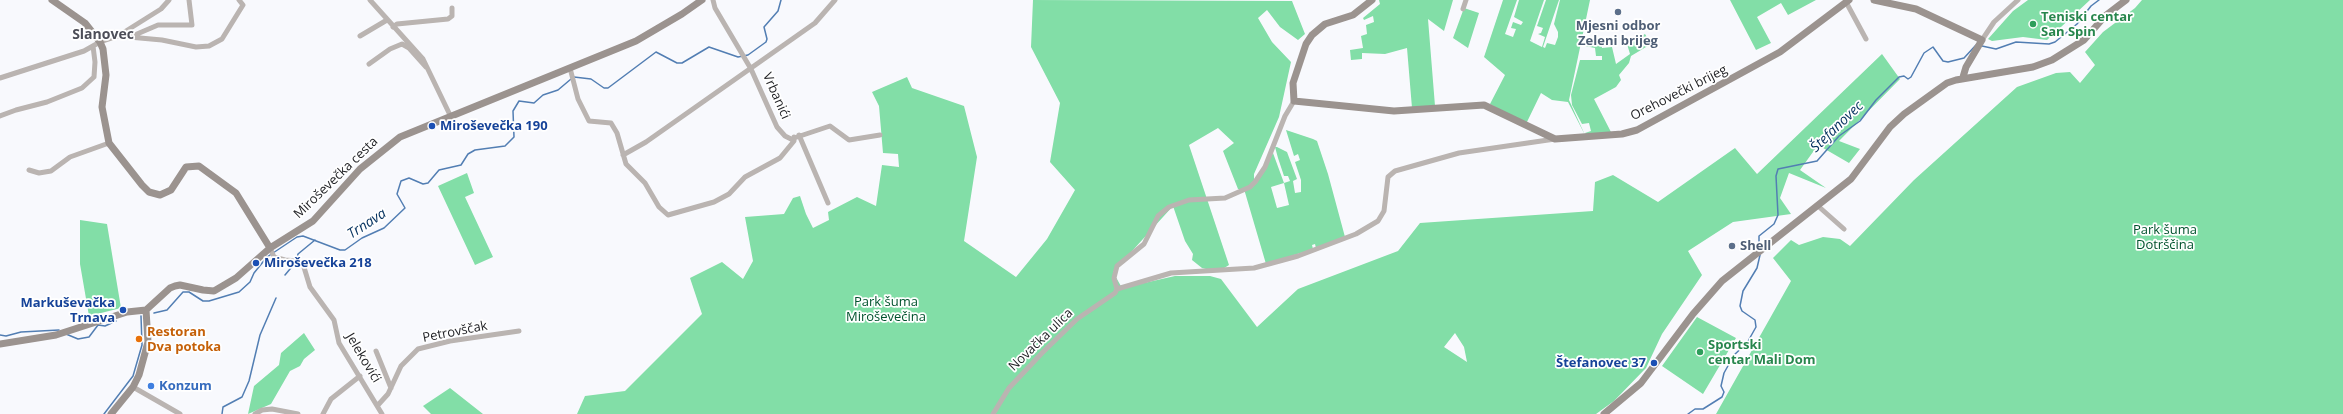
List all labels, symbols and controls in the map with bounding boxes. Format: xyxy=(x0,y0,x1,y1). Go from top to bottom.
marker: Mjesni odbor Zeleni brijeg xyxy=(1613,7,1623,17)
place label: Teniski centar San Spin xyxy=(2041,9,2133,40)
place label: Mjesni odbor Zeleni brijeg xyxy=(1576,18,1660,49)
marker: Teniski centar San Spin xyxy=(2028,19,2038,29)
district label: Slanovec xyxy=(72,27,134,43)
street label: Orehovečki brijeg xyxy=(1628,62,1730,124)
street label: Vrbanići xyxy=(759,70,793,122)
water label: Štefanovec xyxy=(1807,98,1867,156)
place label: Miroševečka 190 xyxy=(440,118,548,134)
marker: Miroševečka 190 xyxy=(427,121,437,131)
street label: Miroševečka cesta xyxy=(291,134,381,222)
water label: Trnava xyxy=(344,205,390,243)
park label: Park šuma Dotrščina xyxy=(2133,222,2197,253)
place label: Shell xyxy=(1740,238,1771,254)
marker: Shell xyxy=(1727,241,1737,251)
place label: Miroševečka 218 xyxy=(264,255,372,271)
marker: Miroševečka 218 xyxy=(251,258,261,268)
park label: Park šuma Miroševečina xyxy=(846,294,926,325)
place label: Markuševačka Trnava xyxy=(20,295,115,326)
marker: Markuševačka Trnava xyxy=(118,305,128,315)
street label: Novačka ulica xyxy=(1006,306,1076,374)
street label: Petrovščak xyxy=(421,318,489,346)
place label: Restoran Dva potoka xyxy=(147,324,221,355)
street label: Jelekovići xyxy=(342,330,384,386)
marker: Restoran Dva potoka xyxy=(134,334,144,344)
place label: Sportski centar Mali Dom xyxy=(1708,337,1816,368)
marker: Sportski centar Mali Dom xyxy=(1695,347,1705,357)
place label: Štefanovec 37 xyxy=(1556,355,1646,371)
marker: Štefanovec 37 xyxy=(1649,358,1659,368)
place label: Konzum xyxy=(159,378,212,394)
marker: Konzum xyxy=(146,381,156,391)

